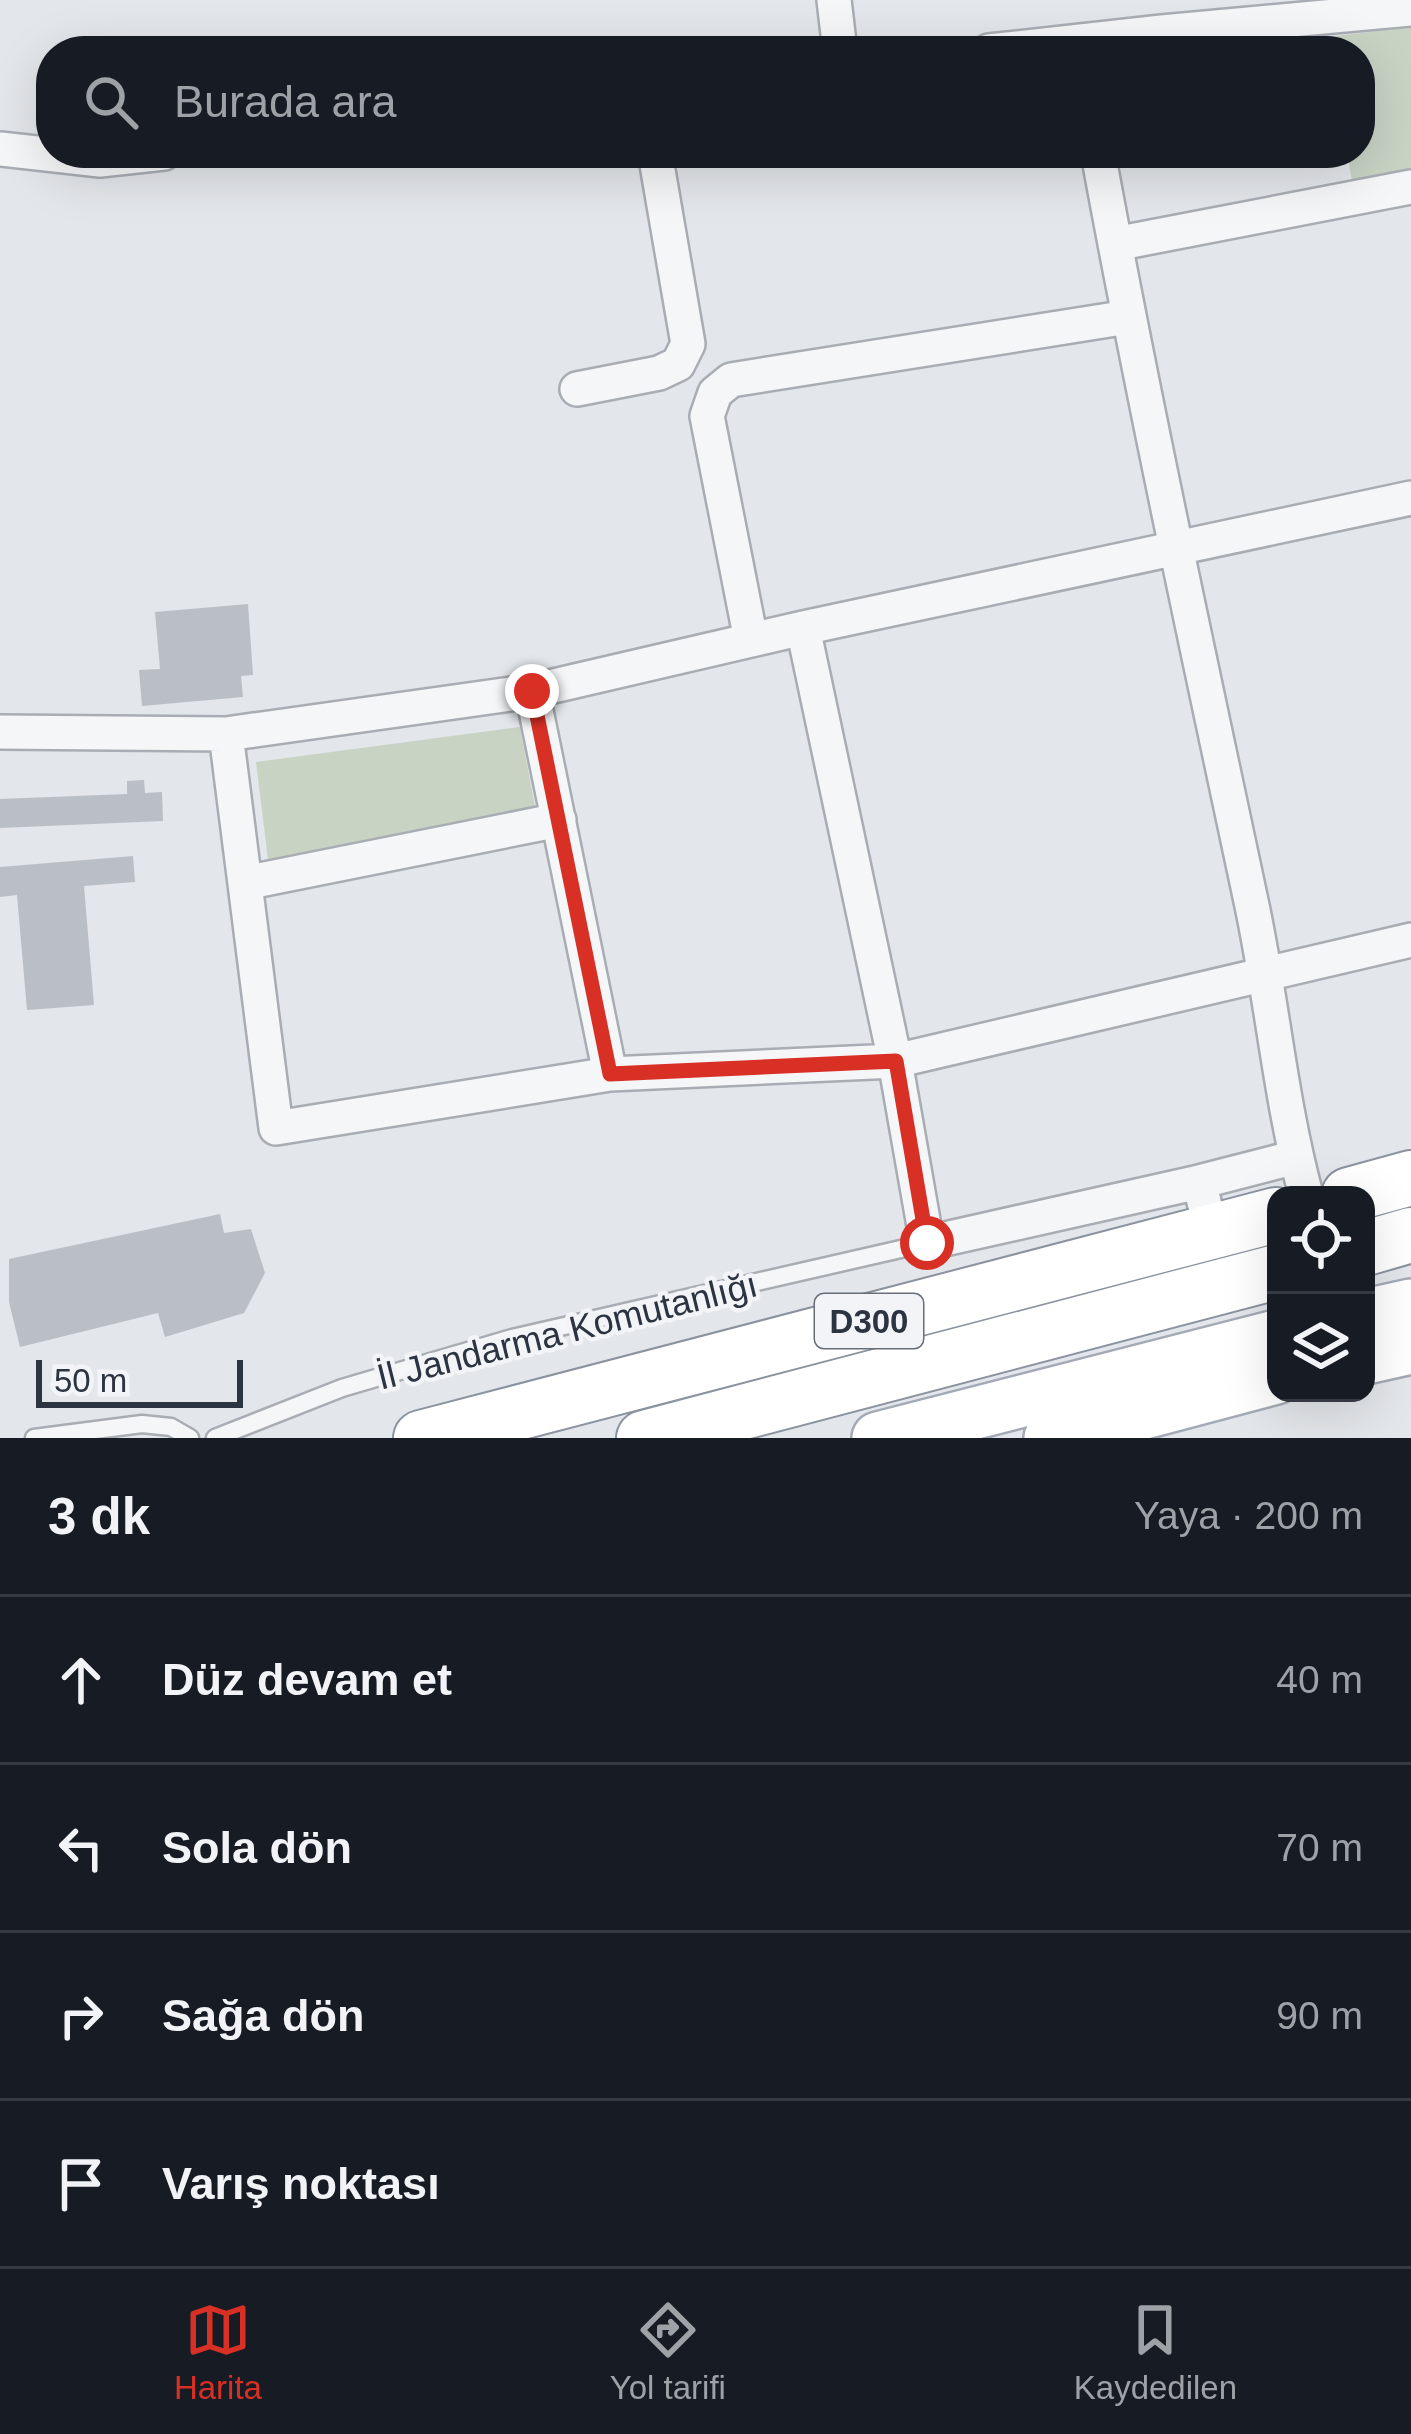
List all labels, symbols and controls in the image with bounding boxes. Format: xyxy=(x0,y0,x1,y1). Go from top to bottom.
search box xyxy=(36,36,1375,168)
icon: search xyxy=(78,69,144,135)
text: Burada ara xyxy=(174,76,397,127)
route end xyxy=(505,664,559,718)
map controls xyxy=(1267,1186,1375,1402)
button: locate xyxy=(1267,1186,1375,1294)
route start xyxy=(900,1216,954,1270)
street label: İl Jandarma Komutanlığı xyxy=(373,1263,761,1398)
road number: D300 xyxy=(815,1294,923,1348)
button: layers xyxy=(1267,1294,1375,1402)
scale bar xyxy=(36,1354,243,1407)
text: 50 m xyxy=(54,1362,127,1399)
text: 3 dk xyxy=(48,1488,150,1545)
text: Yaya · 200 m xyxy=(1134,1494,1363,1537)
icon: ahead xyxy=(48,1647,114,1713)
text: Düz devam et xyxy=(162,1654,452,1705)
text: 40 m xyxy=(1276,1658,1363,1701)
icon: left xyxy=(48,1815,114,1881)
text: Sola dön xyxy=(162,1822,352,1873)
text: 70 m xyxy=(1276,1826,1363,1869)
icon: right xyxy=(48,1983,114,2049)
text: Sağa dön xyxy=(162,1990,365,2041)
text: 90 m xyxy=(1276,1994,1363,2037)
icon: arrive xyxy=(48,2151,114,2217)
text: Varış noktası xyxy=(162,2158,440,2209)
tab: Harita xyxy=(174,2297,262,2407)
tab: Yol tarifi xyxy=(610,2297,726,2407)
tab: Kaydedilen xyxy=(1074,2297,1237,2407)

